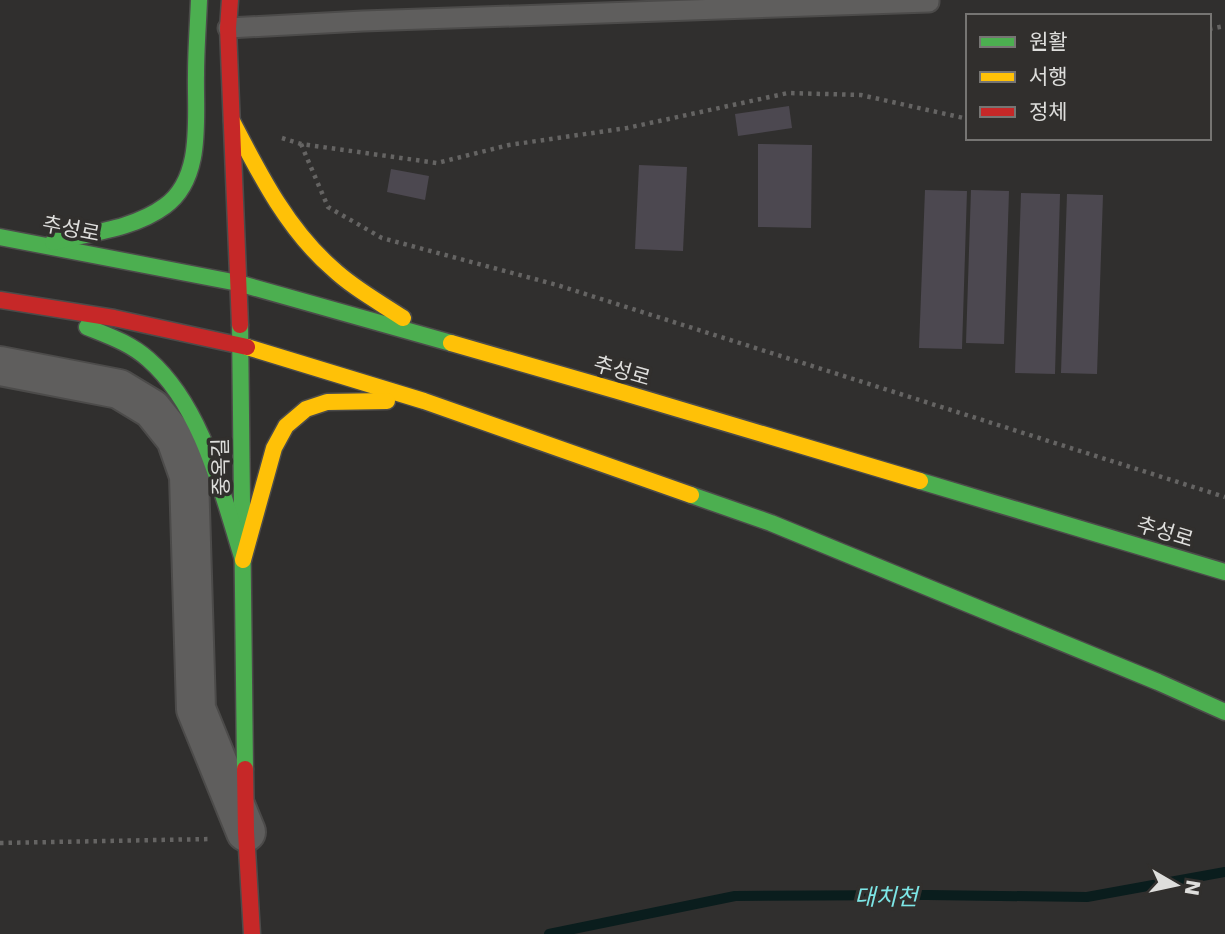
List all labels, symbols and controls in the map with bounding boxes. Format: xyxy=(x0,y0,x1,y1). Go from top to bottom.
legend xyxy=(966,14,1211,140)
text: 원활 xyxy=(1029,30,1068,54)
text: 서행 xyxy=(1029,65,1068,89)
text: 정체 xyxy=(1029,100,1068,124)
street label: 추성로 xyxy=(40,212,102,246)
street label: 추성로 xyxy=(591,351,653,391)
street label: 중옥길 xyxy=(208,438,234,496)
street label: 추성로 xyxy=(1134,512,1196,552)
north arrow xyxy=(1141,850,1211,920)
text: N xyxy=(1181,878,1205,897)
water label: 대치천 xyxy=(854,884,921,910)

